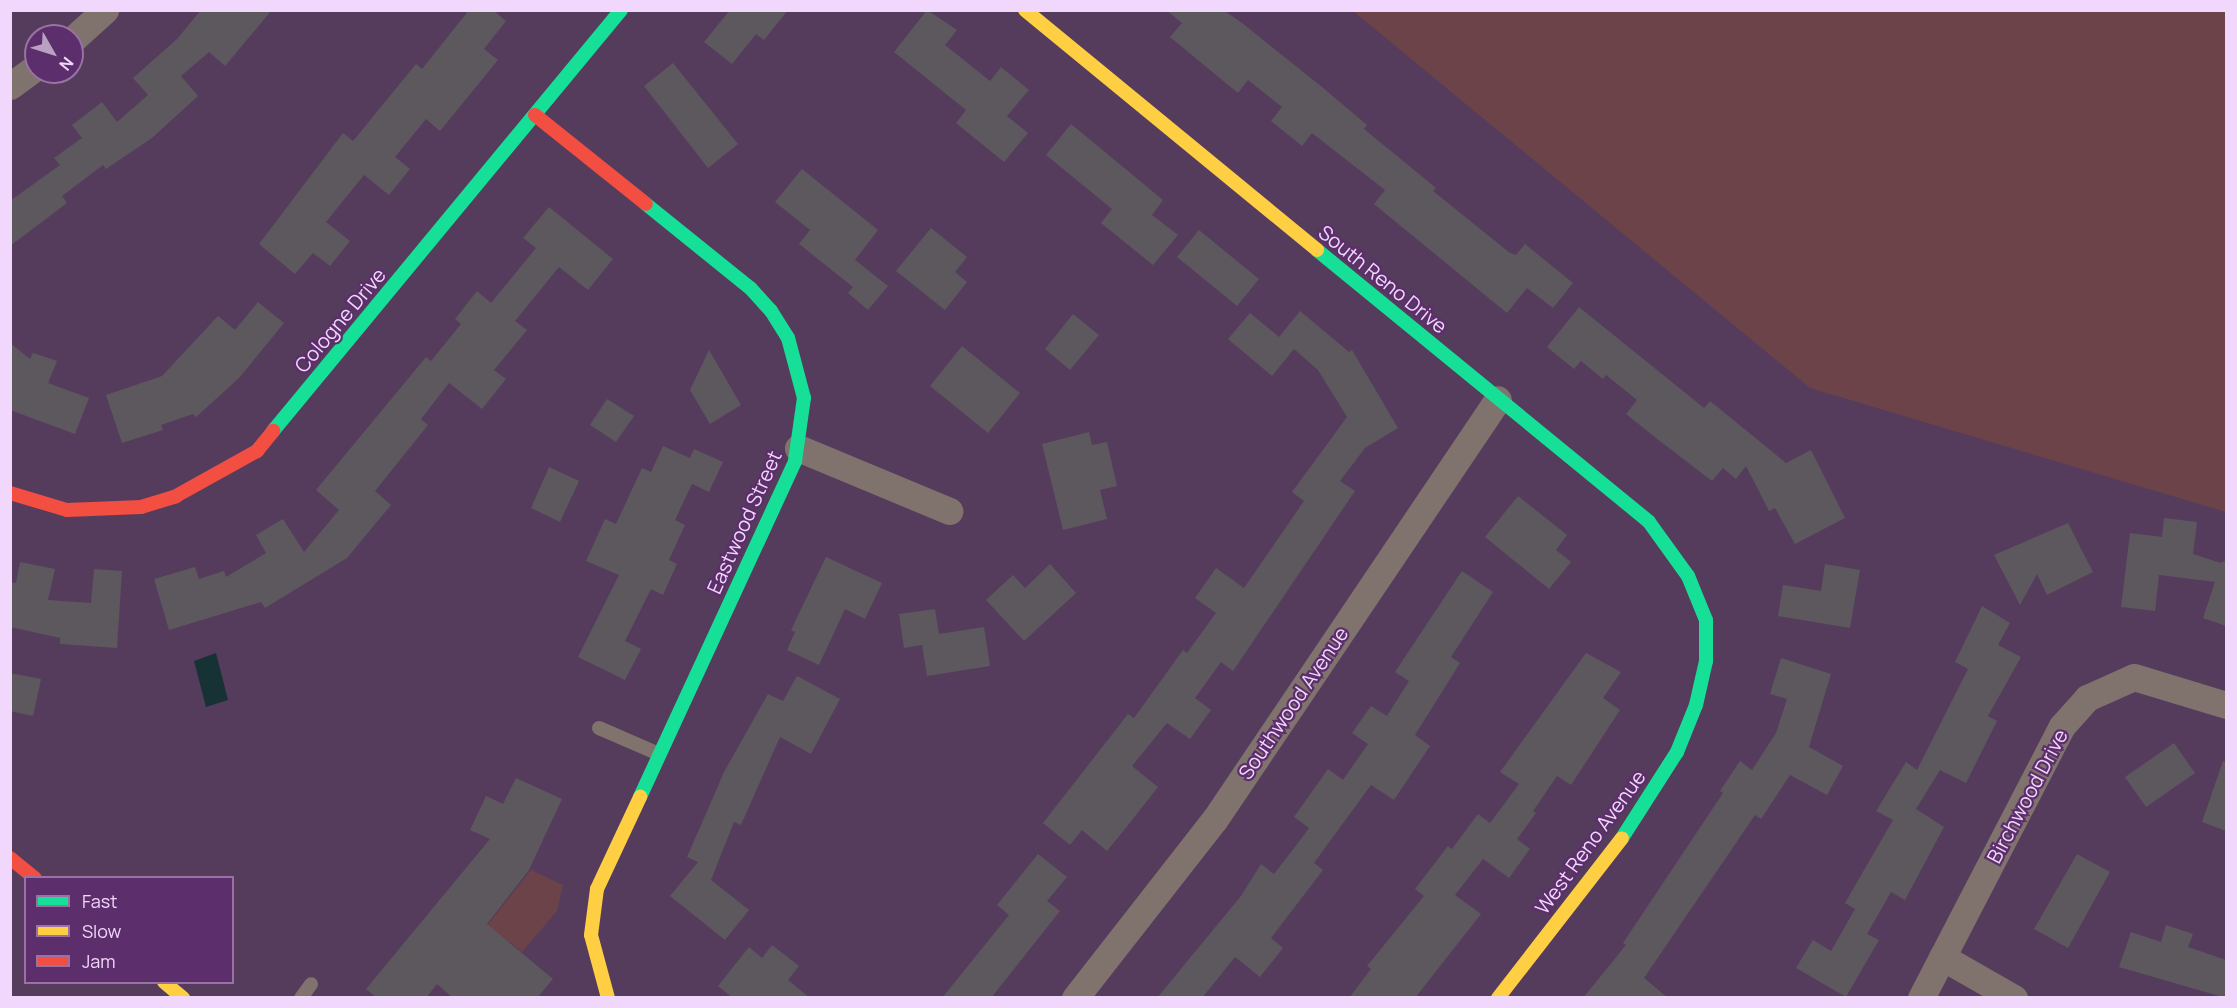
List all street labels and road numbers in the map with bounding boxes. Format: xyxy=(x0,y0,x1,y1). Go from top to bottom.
street label: South Reno Drive xyxy=(1314,220,1452,338)
street label: Cologne Drive xyxy=(289,263,391,377)
street label: Eastwood Street xyxy=(702,447,786,597)
street label: Southwood Avenue xyxy=(1233,622,1353,784)
street label: Birchwood Drive xyxy=(1982,725,2072,867)
street label: West Reno Avenue xyxy=(1530,765,1650,919)

